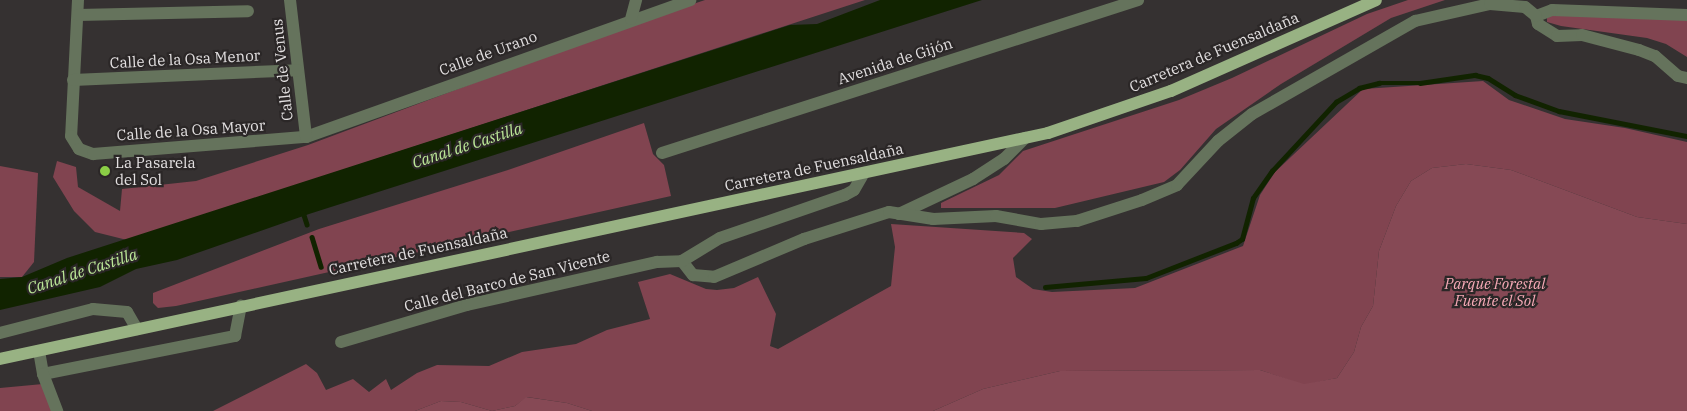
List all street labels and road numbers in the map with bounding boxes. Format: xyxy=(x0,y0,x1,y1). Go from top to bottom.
street label: Carretera de Fuensaldaña xyxy=(1127,8,1301,96)
street label: Calle de Venus xyxy=(268,18,296,122)
street label: Calle de Urano xyxy=(437,27,539,79)
street label: Avenida de Gijón xyxy=(835,34,955,88)
street label: Calle de la Osa Menor xyxy=(109,46,261,72)
street label: Calle de la Osa Mayor xyxy=(116,116,266,144)
street label: Carretera de Fuensaldaña xyxy=(723,139,905,195)
street label: Carretera de Fuensaldaña xyxy=(327,223,509,279)
street label: Calle del Barco de San Vicente xyxy=(402,247,612,315)

